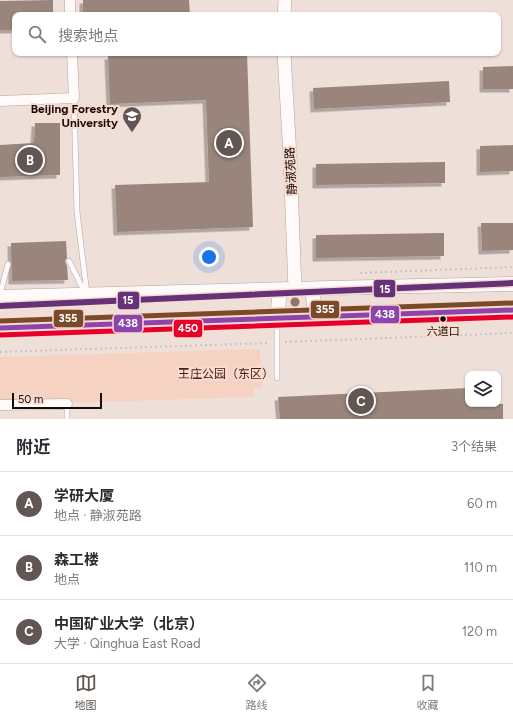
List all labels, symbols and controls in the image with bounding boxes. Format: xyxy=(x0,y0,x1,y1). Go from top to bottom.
search box xyxy=(12,12,501,56)
icon: search xyxy=(26,23,48,45)
text: 搜索地点 xyxy=(58,27,118,45)
place label: Beijing Forestry University xyxy=(31,102,118,130)
school or university icon: Beijing Forestry University xyxy=(121,105,143,133)
pin: A xyxy=(216,128,242,158)
pin: B xyxy=(17,145,43,175)
street label: 静淑苑路 xyxy=(283,147,299,195)
your location xyxy=(199,247,219,267)
line badge: 15 xyxy=(373,279,396,298)
text: 15 xyxy=(379,283,391,296)
line badge: 15 xyxy=(117,291,140,310)
text: 15 xyxy=(122,294,134,307)
line badge: 355 xyxy=(310,300,340,319)
text: 355 xyxy=(316,303,334,316)
line badge: 438 xyxy=(370,305,400,324)
text: 438 xyxy=(375,308,395,321)
line badge: 355 xyxy=(53,309,84,328)
text: 355 xyxy=(59,312,77,325)
line badge: 438 xyxy=(113,314,143,333)
marker: 六道口 xyxy=(438,314,448,324)
text: 438 xyxy=(118,317,138,330)
line badge: 450 xyxy=(173,319,203,338)
text: 450 xyxy=(178,322,198,335)
place label: 六道口 xyxy=(427,325,460,338)
park label: 王庄公园（东区） xyxy=(178,367,274,381)
map controls xyxy=(465,371,501,407)
button: layers xyxy=(465,371,501,407)
pin: C xyxy=(348,386,374,416)
scale bar xyxy=(12,391,102,410)
text: 50 m xyxy=(18,393,43,406)
text: 附近 xyxy=(16,437,50,457)
text: 3个结果 xyxy=(451,439,497,454)
text: 学研大厦 xyxy=(54,487,114,505)
text: A xyxy=(24,496,34,511)
text: 60 m xyxy=(467,496,497,511)
text: 地点 · 静淑苑路 xyxy=(54,508,142,523)
text: 森工楼 xyxy=(54,551,99,569)
text: B xyxy=(25,560,33,575)
text: 110 m xyxy=(464,560,497,575)
text: 地点 xyxy=(54,572,80,587)
text: 中国矿业大学（北京） xyxy=(54,615,204,633)
text: C xyxy=(24,624,34,639)
text: 120 m xyxy=(462,624,497,639)
text: 大学 · Qinghua East Road xyxy=(54,636,201,651)
tab: 地图 xyxy=(75,672,97,712)
tab: 路线 xyxy=(246,672,268,712)
tab: 收藏 xyxy=(417,672,439,712)

